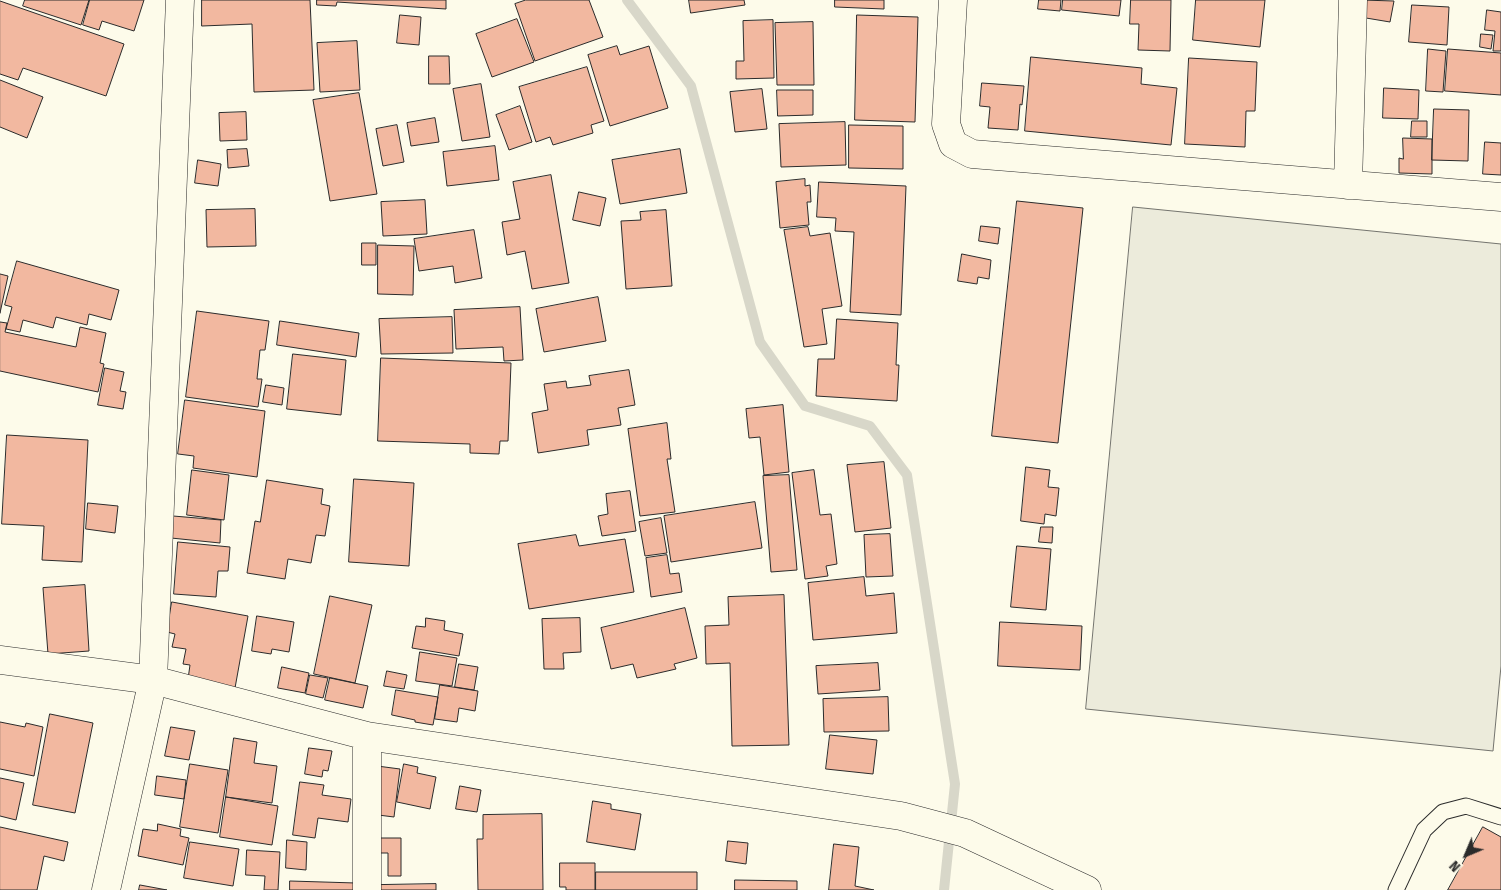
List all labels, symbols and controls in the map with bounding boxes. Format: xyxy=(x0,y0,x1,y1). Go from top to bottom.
north arrow xyxy=(1441,830,1491,880)
text: N xyxy=(1446,857,1464,875)

